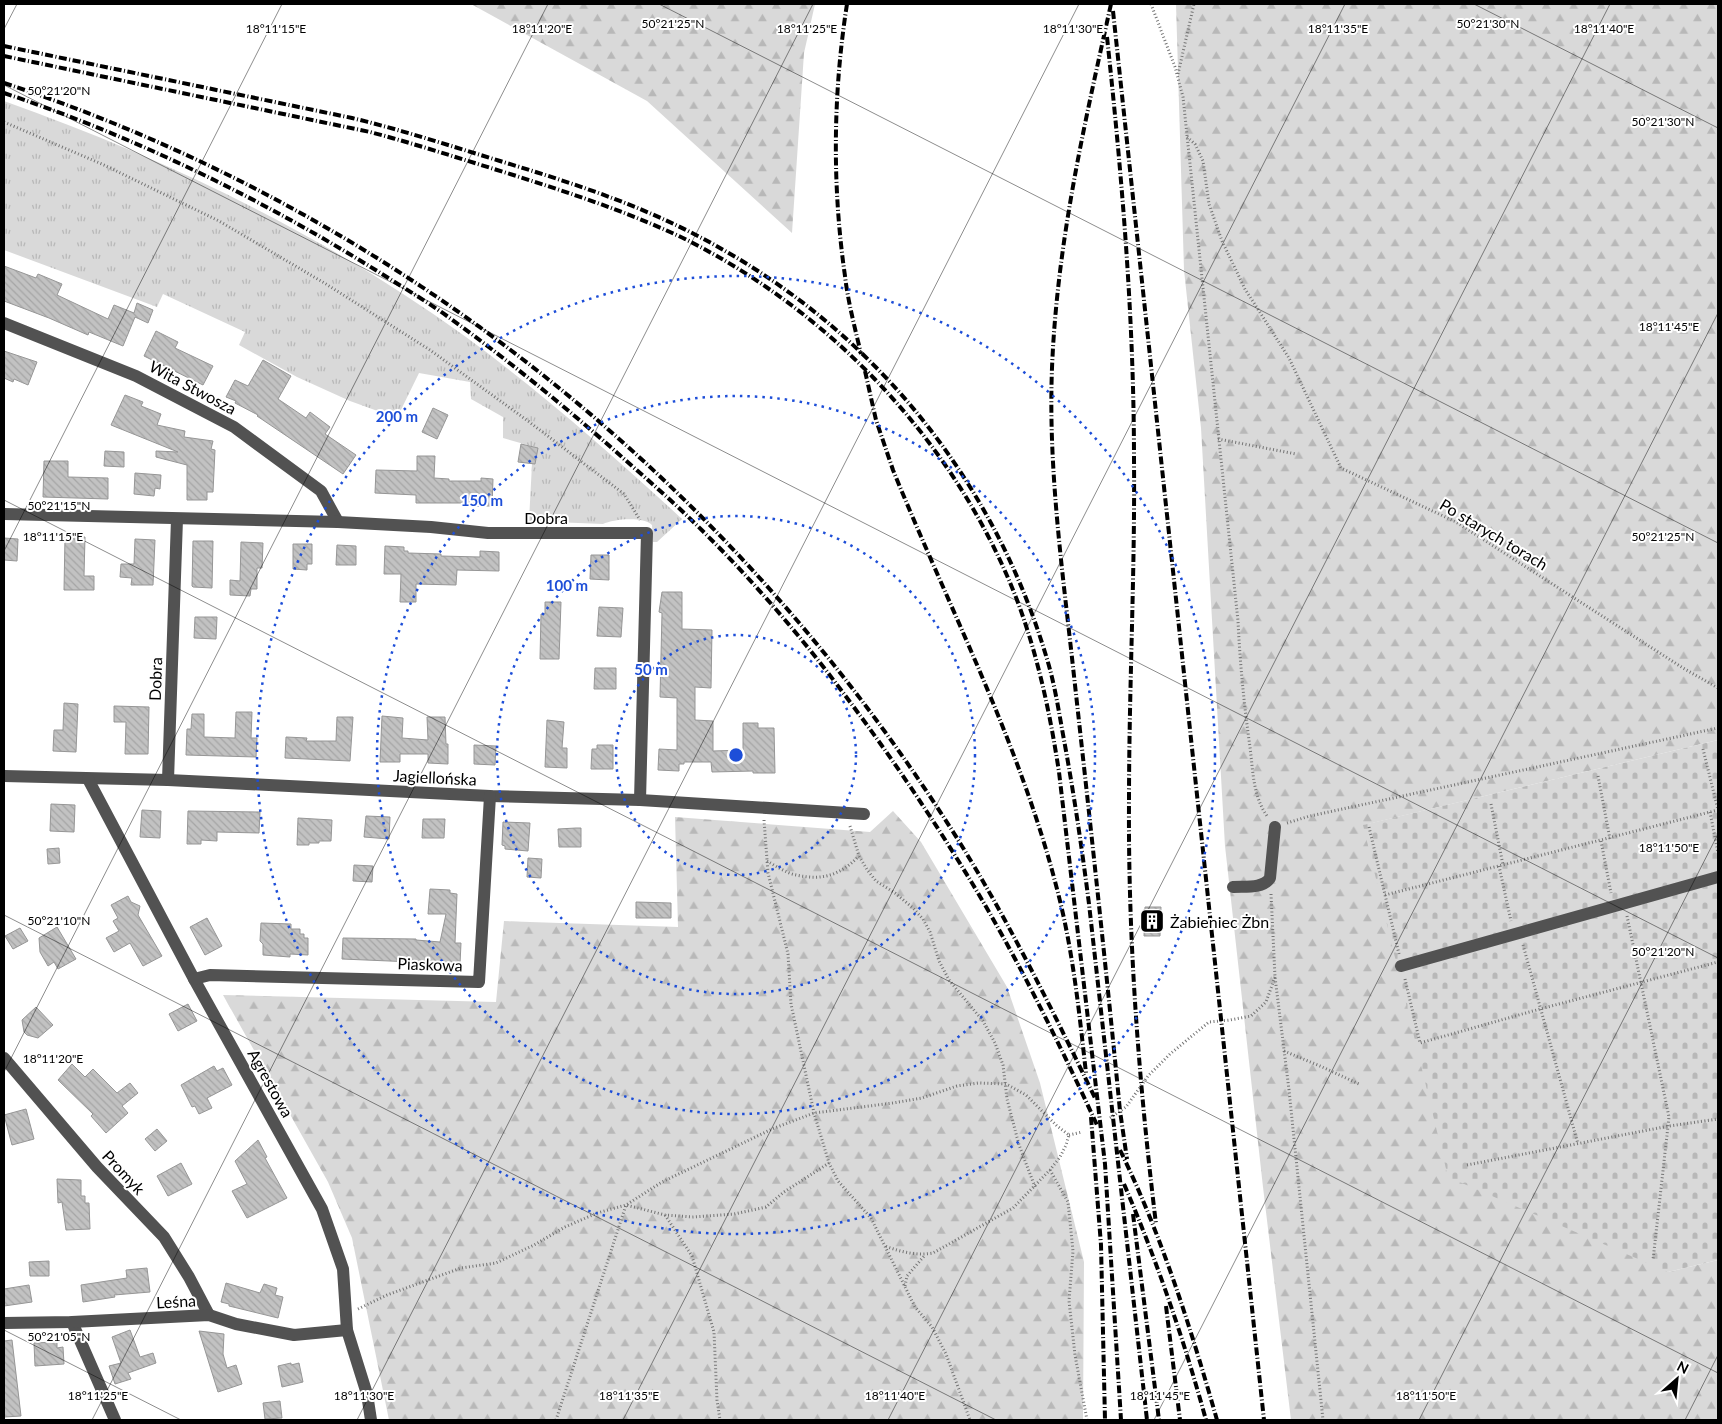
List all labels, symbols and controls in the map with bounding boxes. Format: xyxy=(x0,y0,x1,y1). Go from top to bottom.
text: 50°21'25"N xyxy=(642,16,704,31)
text: 50°21'30"N xyxy=(1457,16,1519,31)
text: 18°11'15"E xyxy=(246,21,306,36)
text: 18°11'20"E xyxy=(512,21,572,36)
text: 18°11'25"E xyxy=(777,21,837,36)
text: 18°11'30"E xyxy=(1043,21,1103,36)
text: 18°11'35"E xyxy=(1308,21,1368,36)
text: 18°11'40"E xyxy=(1574,21,1634,36)
text: 50°21'20"N xyxy=(28,83,90,98)
text: 50°21'30"N xyxy=(1632,114,1694,129)
text: 18°11'45"E xyxy=(1639,319,1699,334)
street label: Wita Stwosza xyxy=(146,356,240,418)
text: 200 m xyxy=(376,407,418,425)
text: 150 m xyxy=(461,491,503,509)
street label: Po starych torach xyxy=(1437,494,1551,574)
text: 50°21'15"N xyxy=(28,498,90,513)
street label: Dobra xyxy=(524,508,568,527)
text: 18°11'15"E xyxy=(23,529,83,544)
text: 50°21'25"N xyxy=(1632,529,1694,544)
text: 100 m xyxy=(546,576,588,594)
street label: Dobra xyxy=(145,657,165,701)
text: 50 m xyxy=(634,660,668,678)
centre of rings xyxy=(727,746,745,764)
street label: Jagiellońska xyxy=(393,765,477,789)
text: 18°11'50"E xyxy=(1639,840,1699,855)
building icon: Żabieniec Żbn xyxy=(1139,908,1165,934)
place label: Żabieniec Żbn xyxy=(1170,912,1269,931)
text: 50°21'10"N xyxy=(28,913,90,928)
text: 50°21'20"N xyxy=(1632,944,1694,959)
street label: Piaskowa xyxy=(397,953,463,975)
street label: Agrestowa xyxy=(244,1046,298,1120)
text: 18°11'20"E xyxy=(23,1051,83,1066)
street label: Promyk xyxy=(99,1146,150,1199)
street label: Leśna xyxy=(156,1290,196,1312)
text: 50°21'05"N xyxy=(28,1329,90,1344)
north arrow xyxy=(1652,1354,1702,1404)
text: N xyxy=(1674,1357,1692,1377)
text: 18°11'25"E xyxy=(68,1388,128,1403)
text: 18°11'30"E xyxy=(334,1388,394,1403)
text: 18°11'35"E xyxy=(599,1388,659,1403)
text: 18°11'40"E xyxy=(865,1388,925,1403)
text: 18°11'45"E xyxy=(1130,1388,1190,1403)
text: 18°11'50"E xyxy=(1396,1388,1456,1403)

